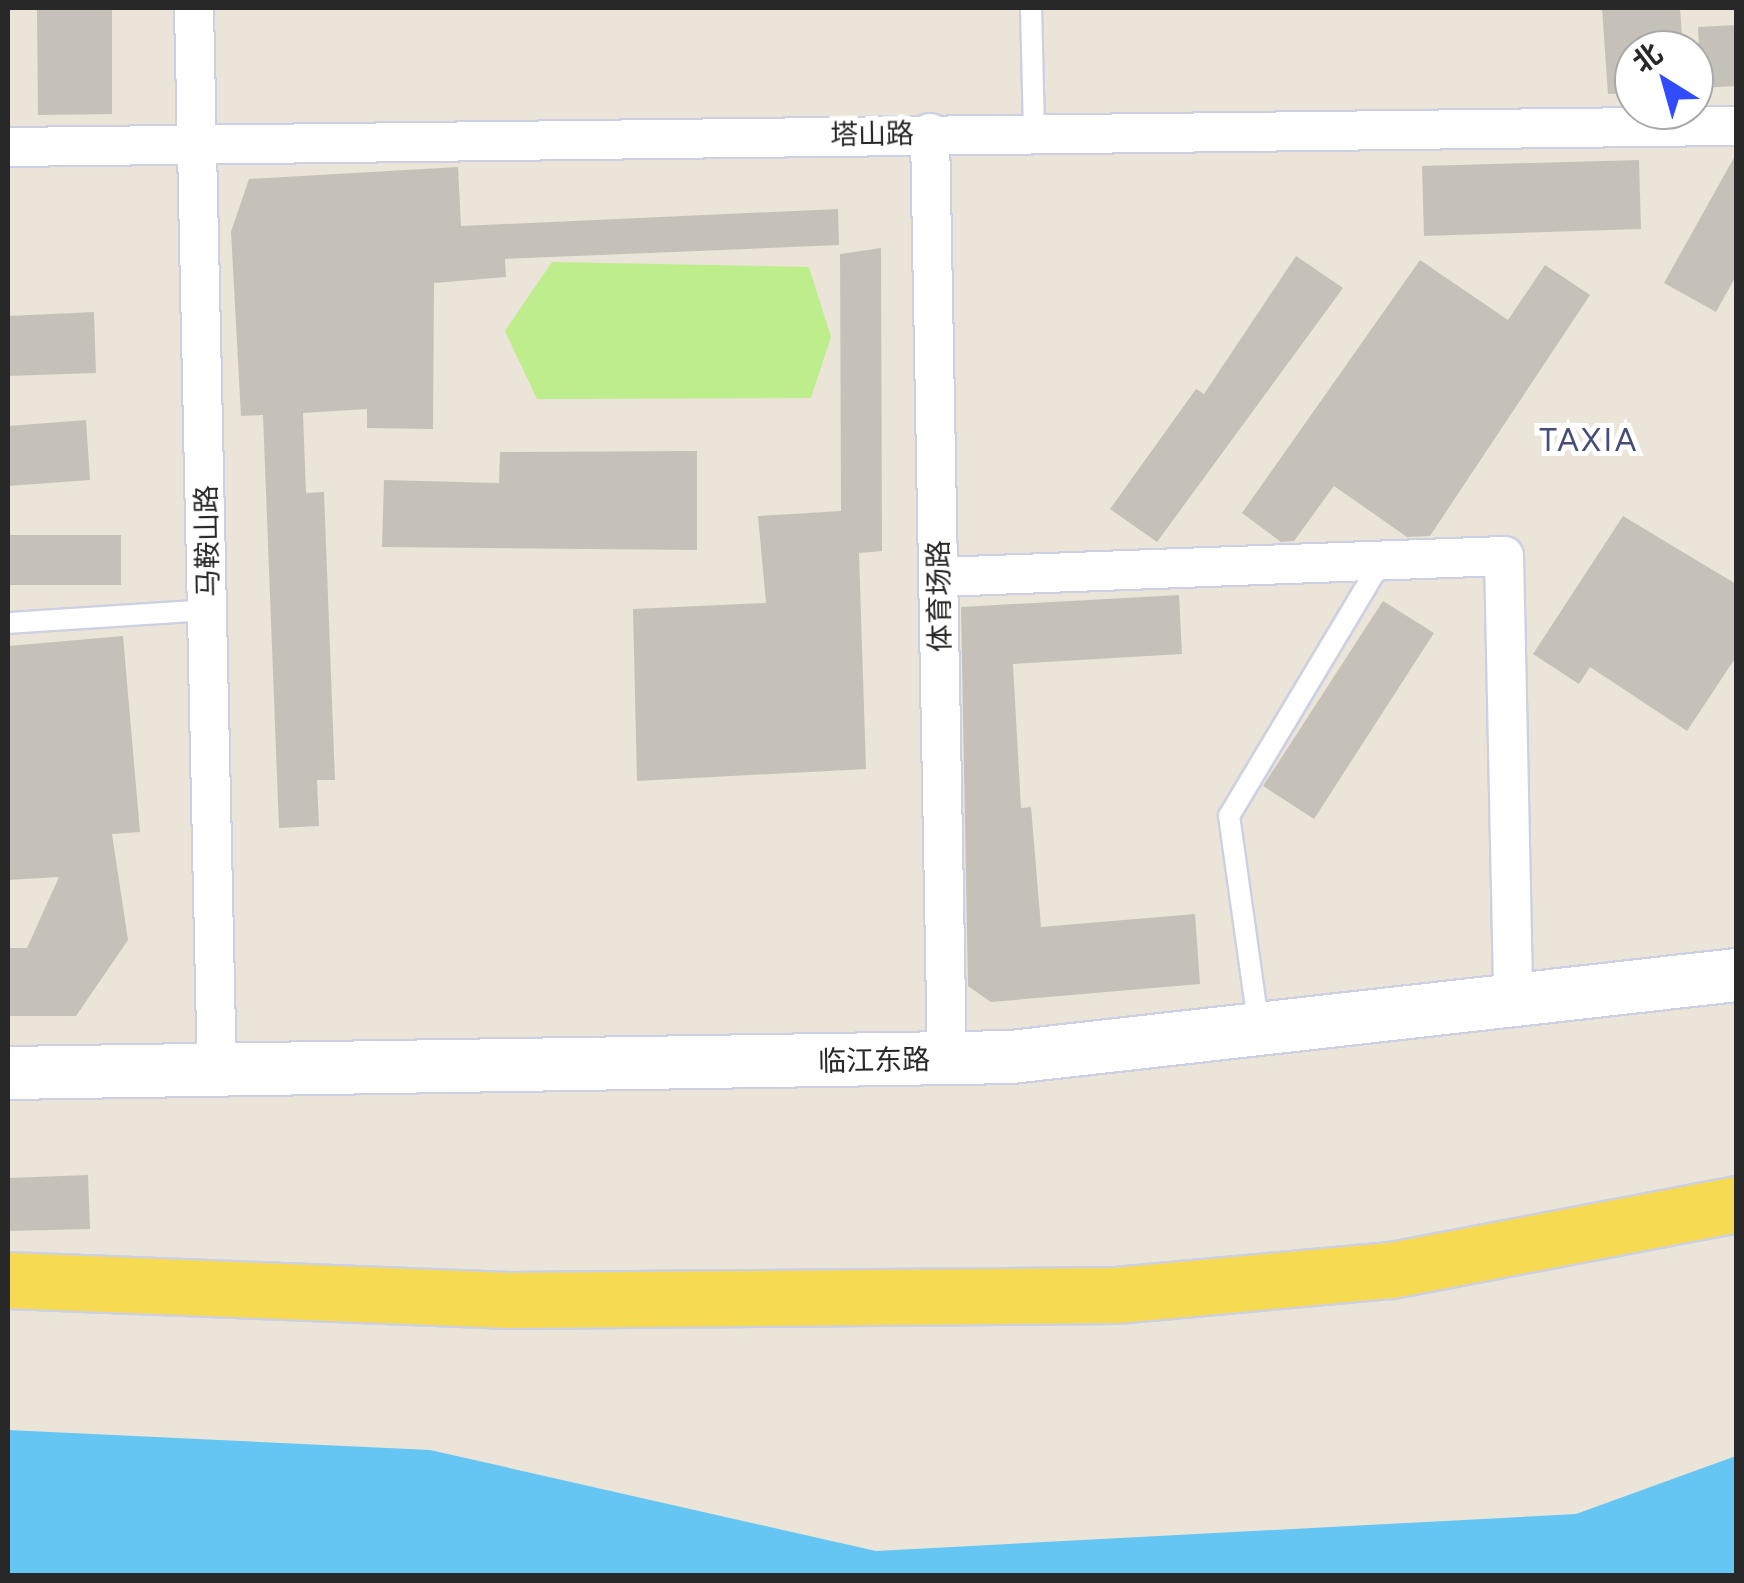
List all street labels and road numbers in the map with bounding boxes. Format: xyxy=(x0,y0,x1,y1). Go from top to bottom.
street label: 塔山路 xyxy=(830,116,914,152)
street label: 马鞍山路 xyxy=(189,485,225,597)
street label: 体育场路 xyxy=(921,540,957,652)
street label: 临江东路 xyxy=(818,1042,930,1078)

